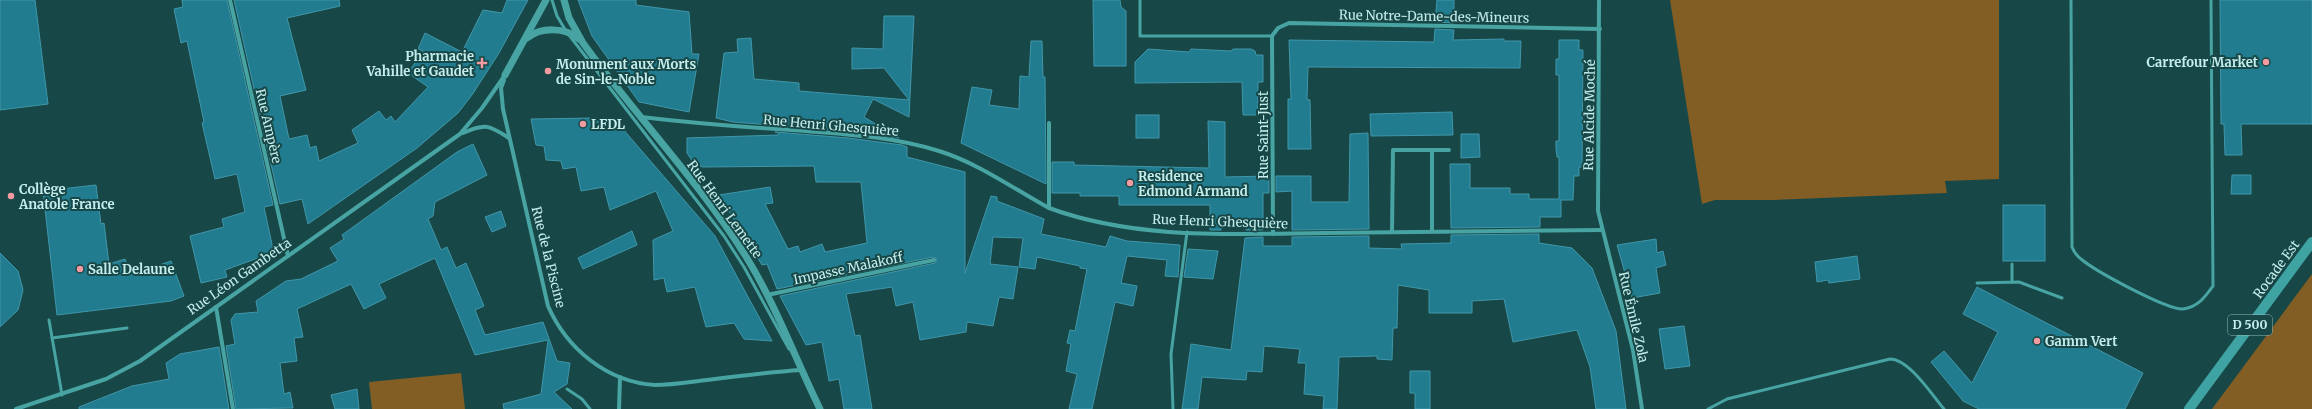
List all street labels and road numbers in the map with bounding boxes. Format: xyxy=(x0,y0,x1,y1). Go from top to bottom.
street label: Rue Notre-Dame-des-Mineurs xyxy=(1339,6,1529,27)
street label: Rue Alcide Moché xyxy=(1580,59,1599,171)
street label: Rue Ampère xyxy=(252,87,285,165)
street label: Rue Saint-Just xyxy=(1255,91,1272,179)
street label: Rue Henri Ghesquière xyxy=(763,111,900,140)
street label: Rue Henri Lemette xyxy=(683,157,766,262)
street label: Rue de la Piscine xyxy=(528,205,569,310)
street label: Rue Henri Ghesquière xyxy=(1152,211,1288,232)
street label: Rue Léon Gambetta xyxy=(184,234,294,319)
street label: Rocade Est xyxy=(2250,237,2303,302)
street label: Impasse Malakoff xyxy=(792,248,905,288)
street label: Rue Émile Zola xyxy=(1615,270,1653,364)
road number: D 500 xyxy=(2228,315,2272,335)

